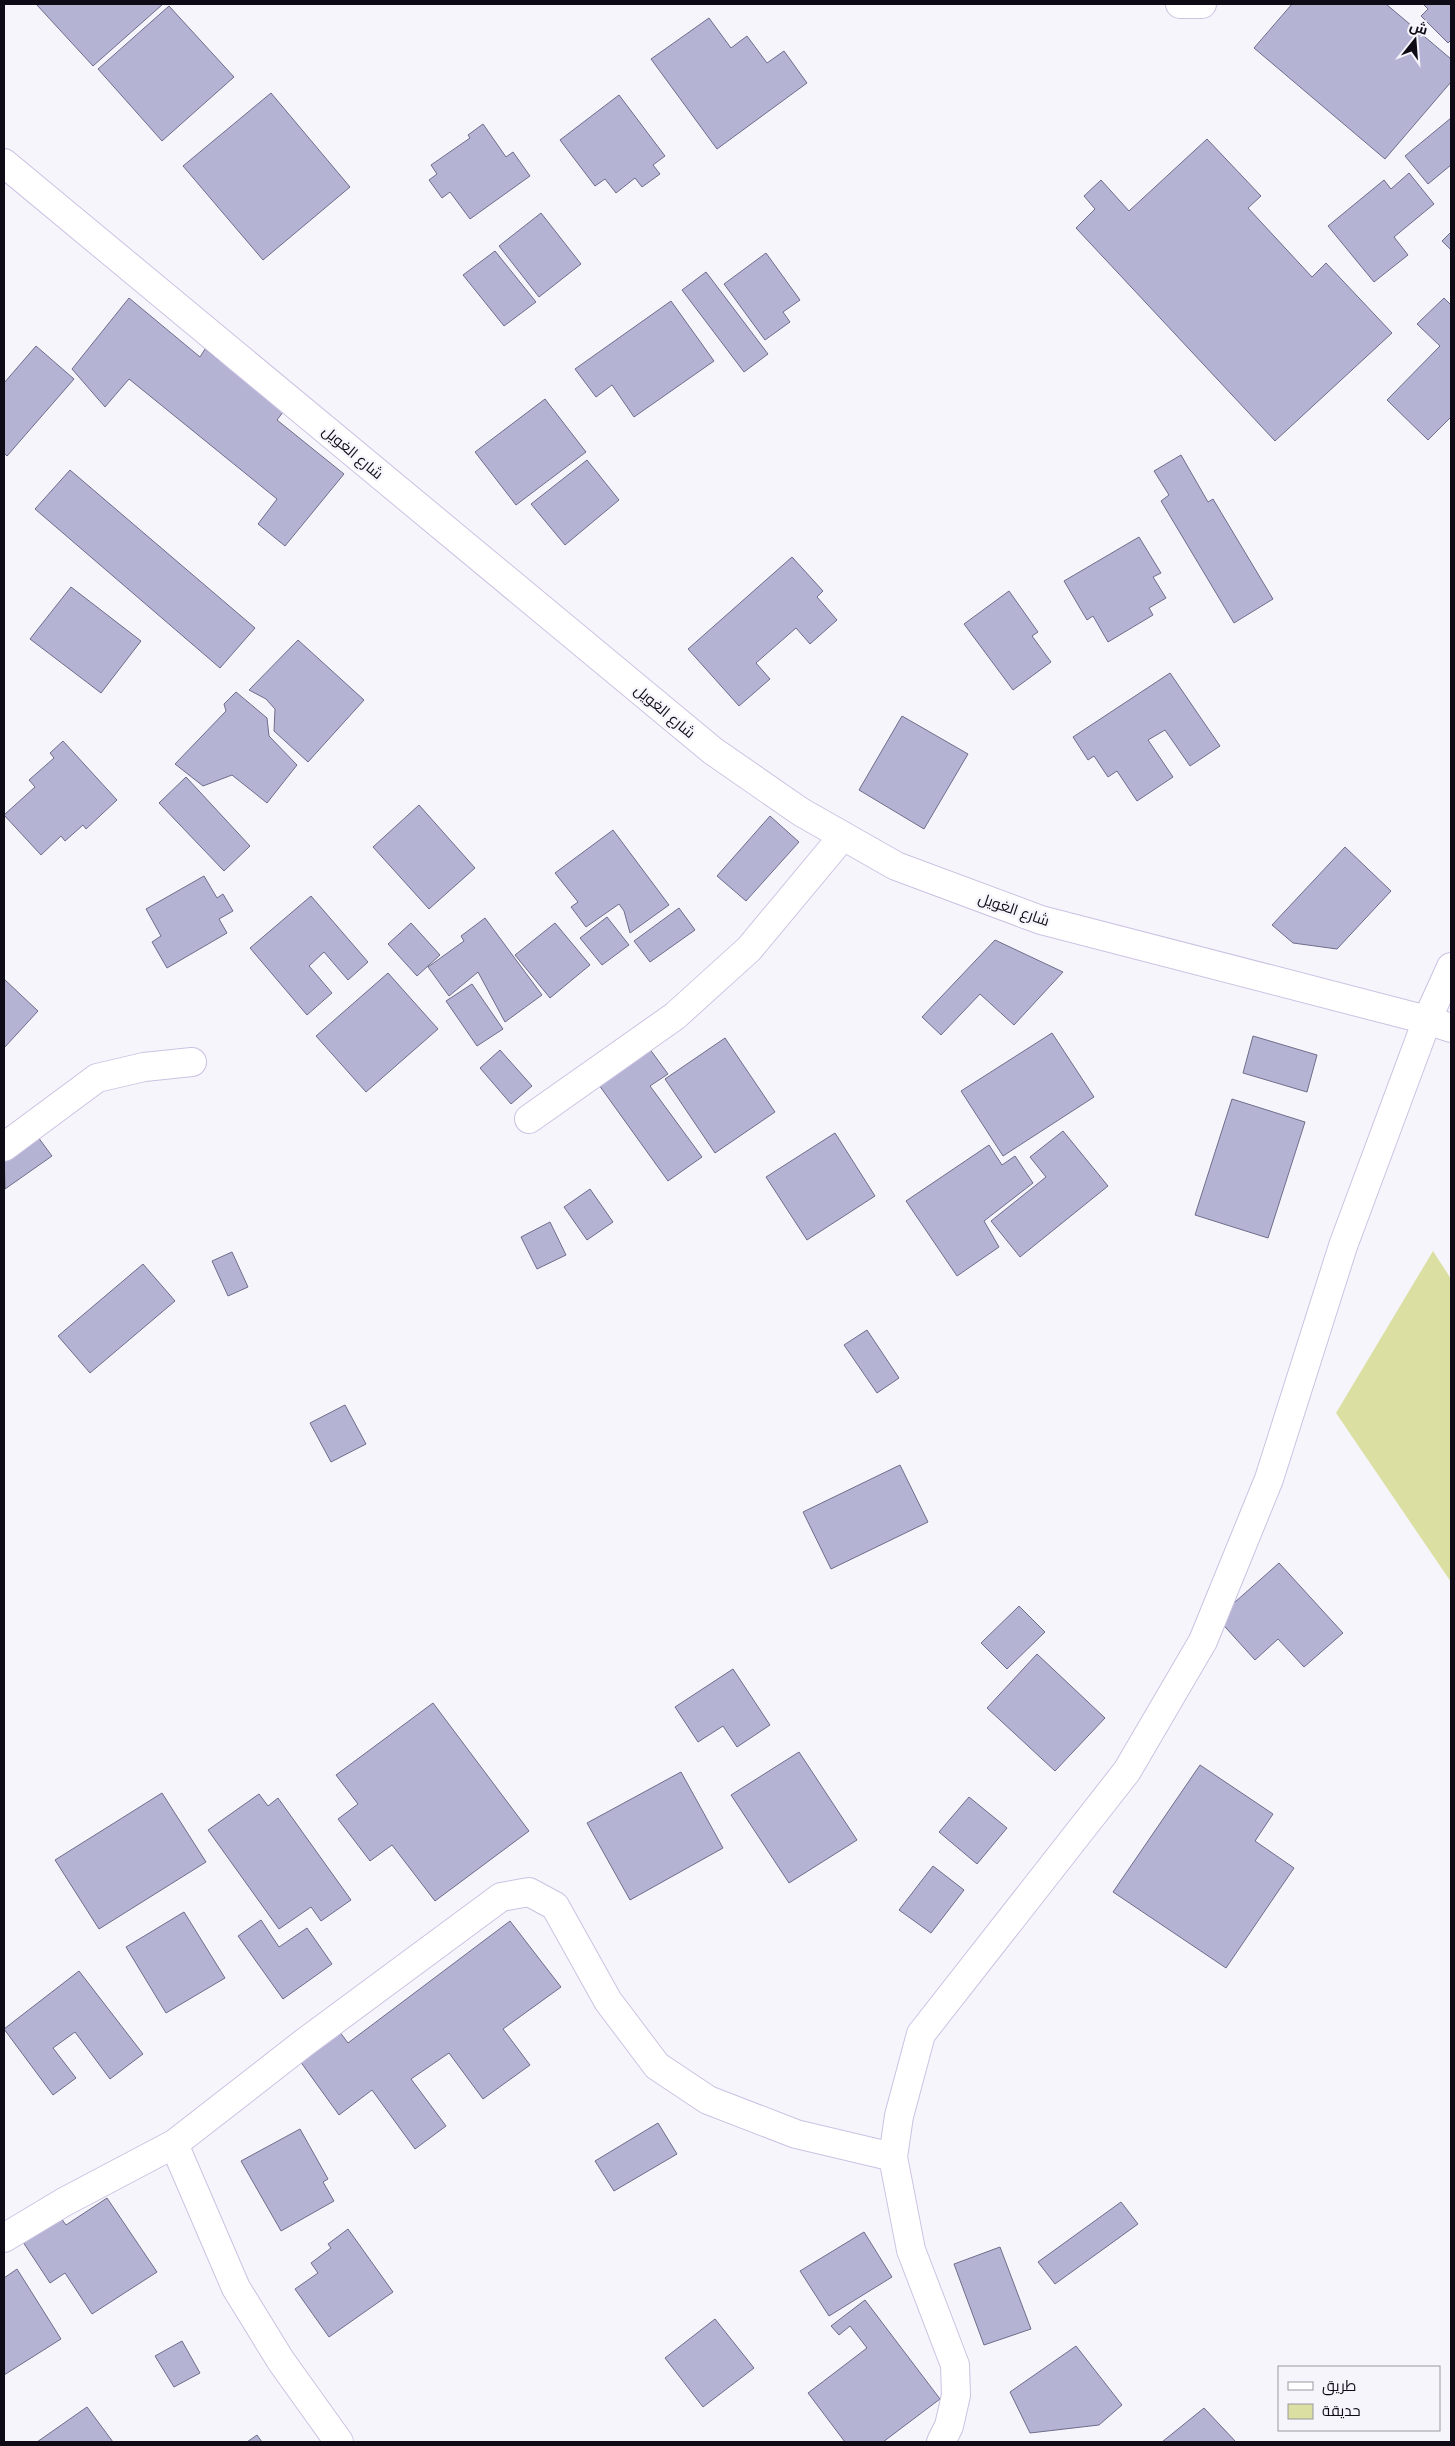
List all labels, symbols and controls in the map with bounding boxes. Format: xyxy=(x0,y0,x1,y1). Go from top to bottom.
north arrow xyxy=(1390,15,1440,65)
text: ش xyxy=(1408,16,1430,39)
street label: شارع الغويل xyxy=(317,421,387,485)
street label: شارع الغويل xyxy=(629,680,699,744)
street label: شارع الغويل xyxy=(975,888,1052,932)
legend xyxy=(1278,2366,1440,2431)
text: طريق xyxy=(1322,2376,1356,2396)
text: حديقة xyxy=(1322,2401,1361,2420)

